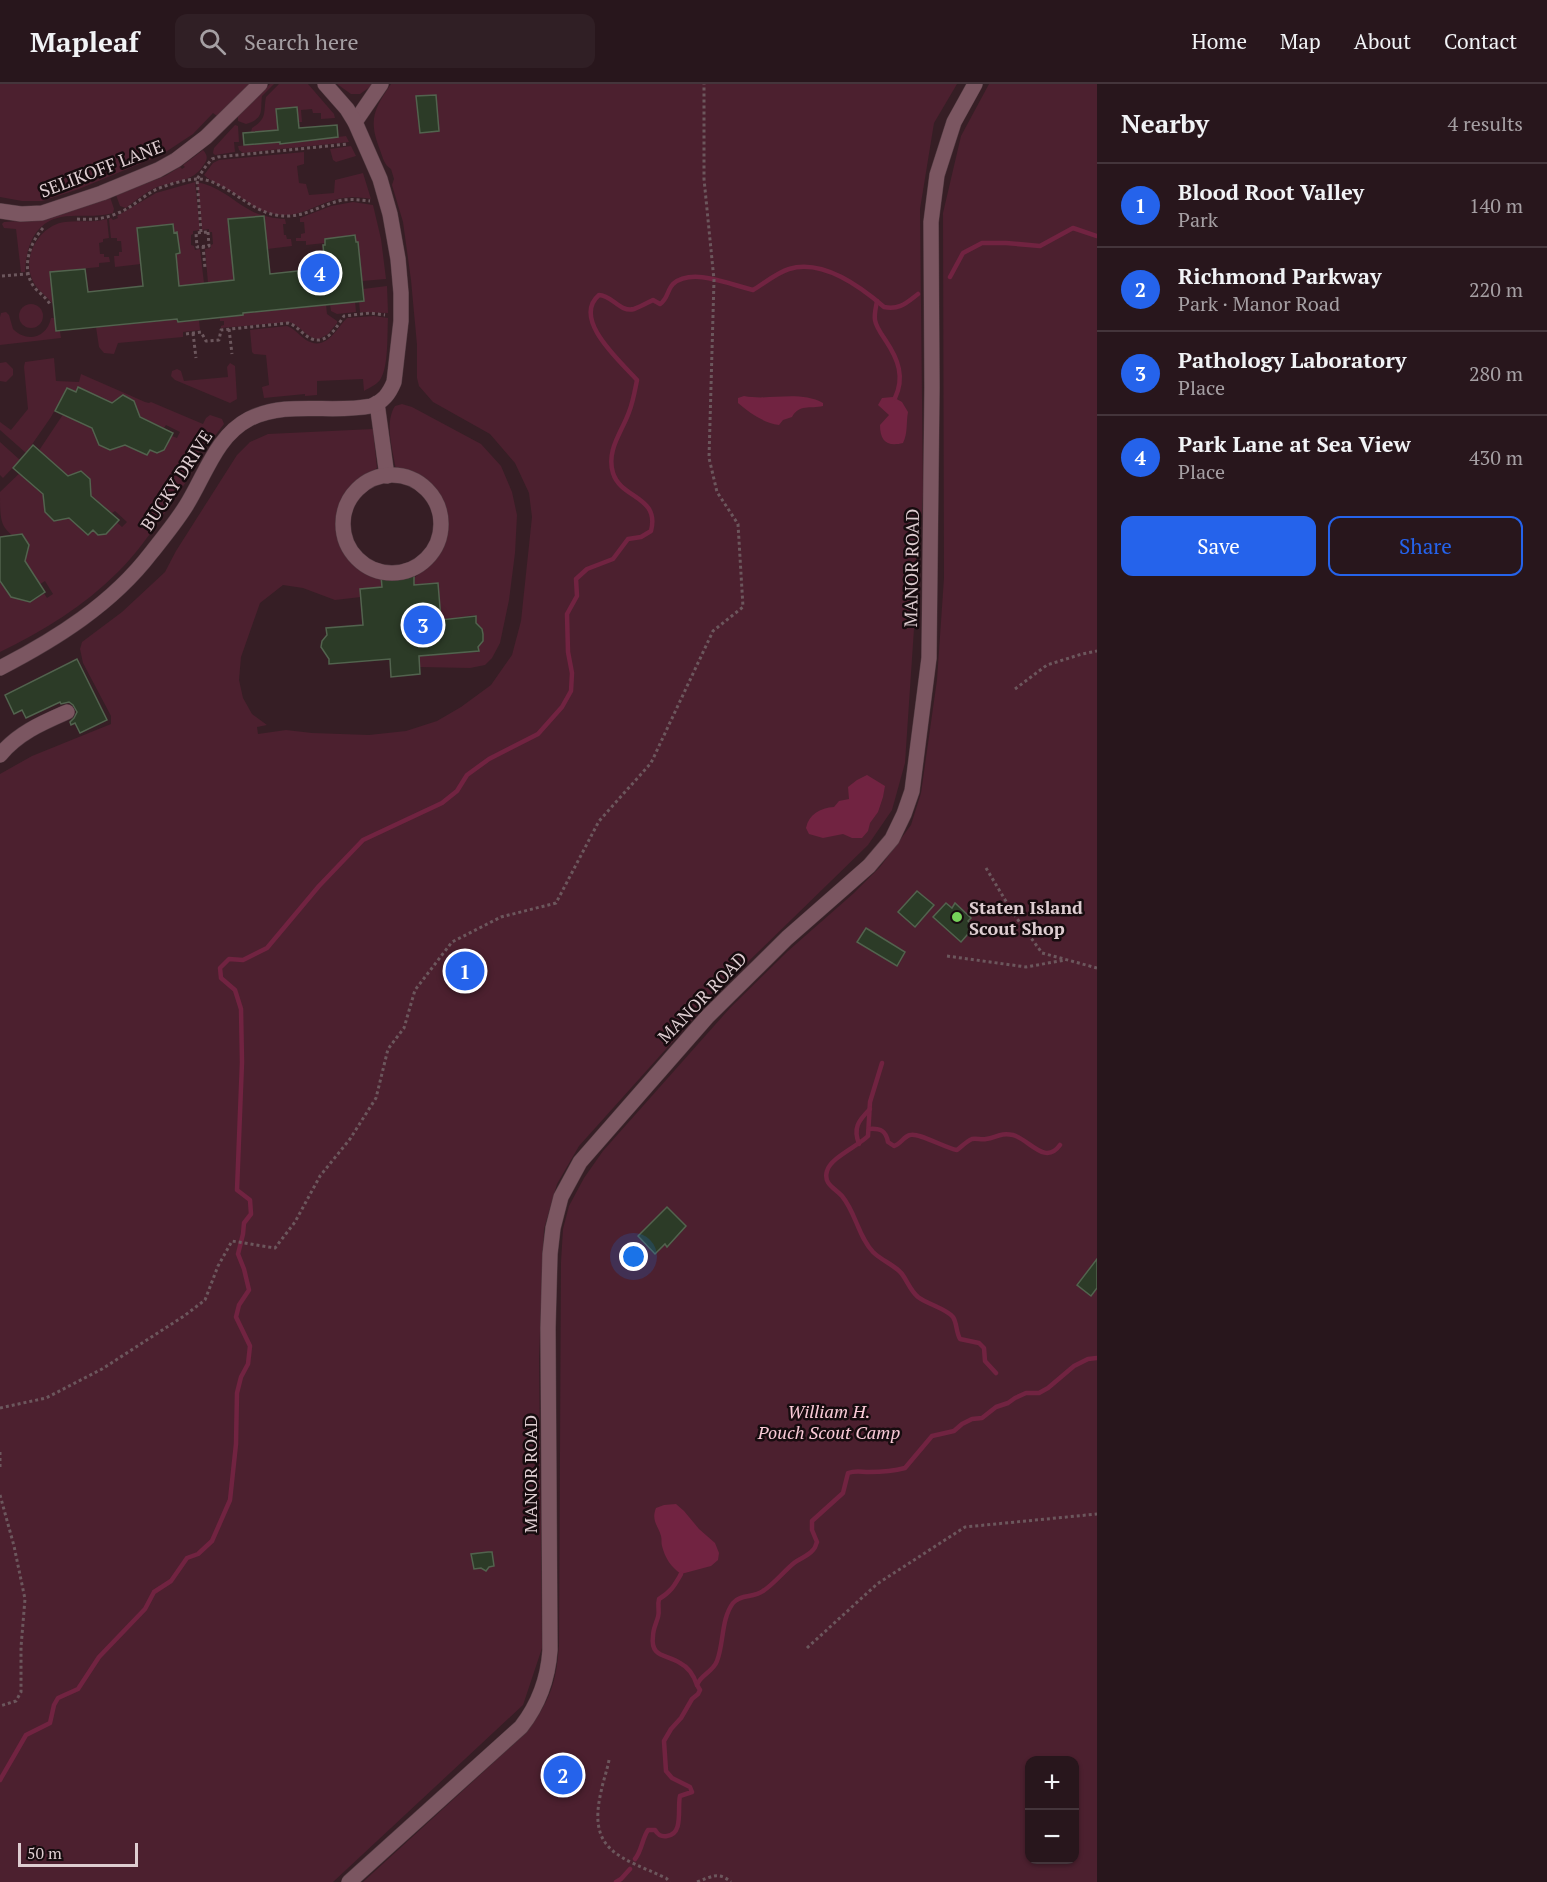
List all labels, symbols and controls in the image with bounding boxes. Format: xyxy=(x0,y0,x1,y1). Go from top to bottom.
search box xyxy=(175,14,595,68)
text: Mapleaf xyxy=(30,23,139,60)
icon: search xyxy=(196,25,229,58)
text: Search here xyxy=(244,27,358,56)
text: Home xyxy=(1191,27,1247,55)
text: Map xyxy=(1280,27,1321,55)
text: About xyxy=(1354,27,1411,55)
text: Contact xyxy=(1444,27,1517,55)
text: Nearby xyxy=(1121,106,1209,140)
text: 4 results xyxy=(1448,110,1523,137)
street label: SELIKOFF LANE xyxy=(36,133,166,203)
text: Blood Root Valley xyxy=(1178,177,1364,206)
text: 1 xyxy=(1135,192,1146,219)
text: 140 m xyxy=(1469,192,1523,219)
text: Park xyxy=(1178,206,1218,233)
pin: 4 xyxy=(300,250,340,296)
text: Richmond Parkway xyxy=(1178,261,1382,290)
text: 2 xyxy=(1135,276,1146,303)
text: 220 m xyxy=(1469,276,1523,303)
text: Park · Manor Road xyxy=(1178,290,1340,317)
text: Pathology Laboratory xyxy=(1178,345,1406,374)
text: 3 xyxy=(1135,360,1146,387)
text: 280 m xyxy=(1469,360,1523,387)
text: Place xyxy=(1178,374,1225,401)
street label: BUCKY DRIVE xyxy=(135,425,217,535)
text: Park Lane at Sea View xyxy=(1178,429,1411,458)
text: 4 xyxy=(1135,444,1146,471)
text: 430 m xyxy=(1469,444,1523,471)
text: Place xyxy=(1178,458,1225,485)
street label: MANOR ROAD xyxy=(898,509,924,627)
button: Save xyxy=(1121,516,1316,576)
button: Share xyxy=(1328,516,1523,576)
pin: 3 xyxy=(404,602,442,648)
place label: Staten Island Scout Shop xyxy=(969,895,1083,940)
marker: Staten Island Scout Shop xyxy=(950,910,964,924)
street label: MANOR ROAD xyxy=(652,946,752,1048)
pin: 1 xyxy=(446,948,484,994)
your location xyxy=(619,1242,648,1271)
park label: William H. Pouch Scout Camp xyxy=(757,1399,901,1444)
street label: MANOR ROAD xyxy=(518,1415,542,1533)
pin: 2 xyxy=(544,1752,582,1798)
map controls xyxy=(1025,1756,1079,1864)
button: + xyxy=(1025,1756,1079,1810)
button: − xyxy=(1025,1810,1079,1864)
scale bar xyxy=(18,1840,138,1868)
text: 50 m xyxy=(27,1842,62,1864)

